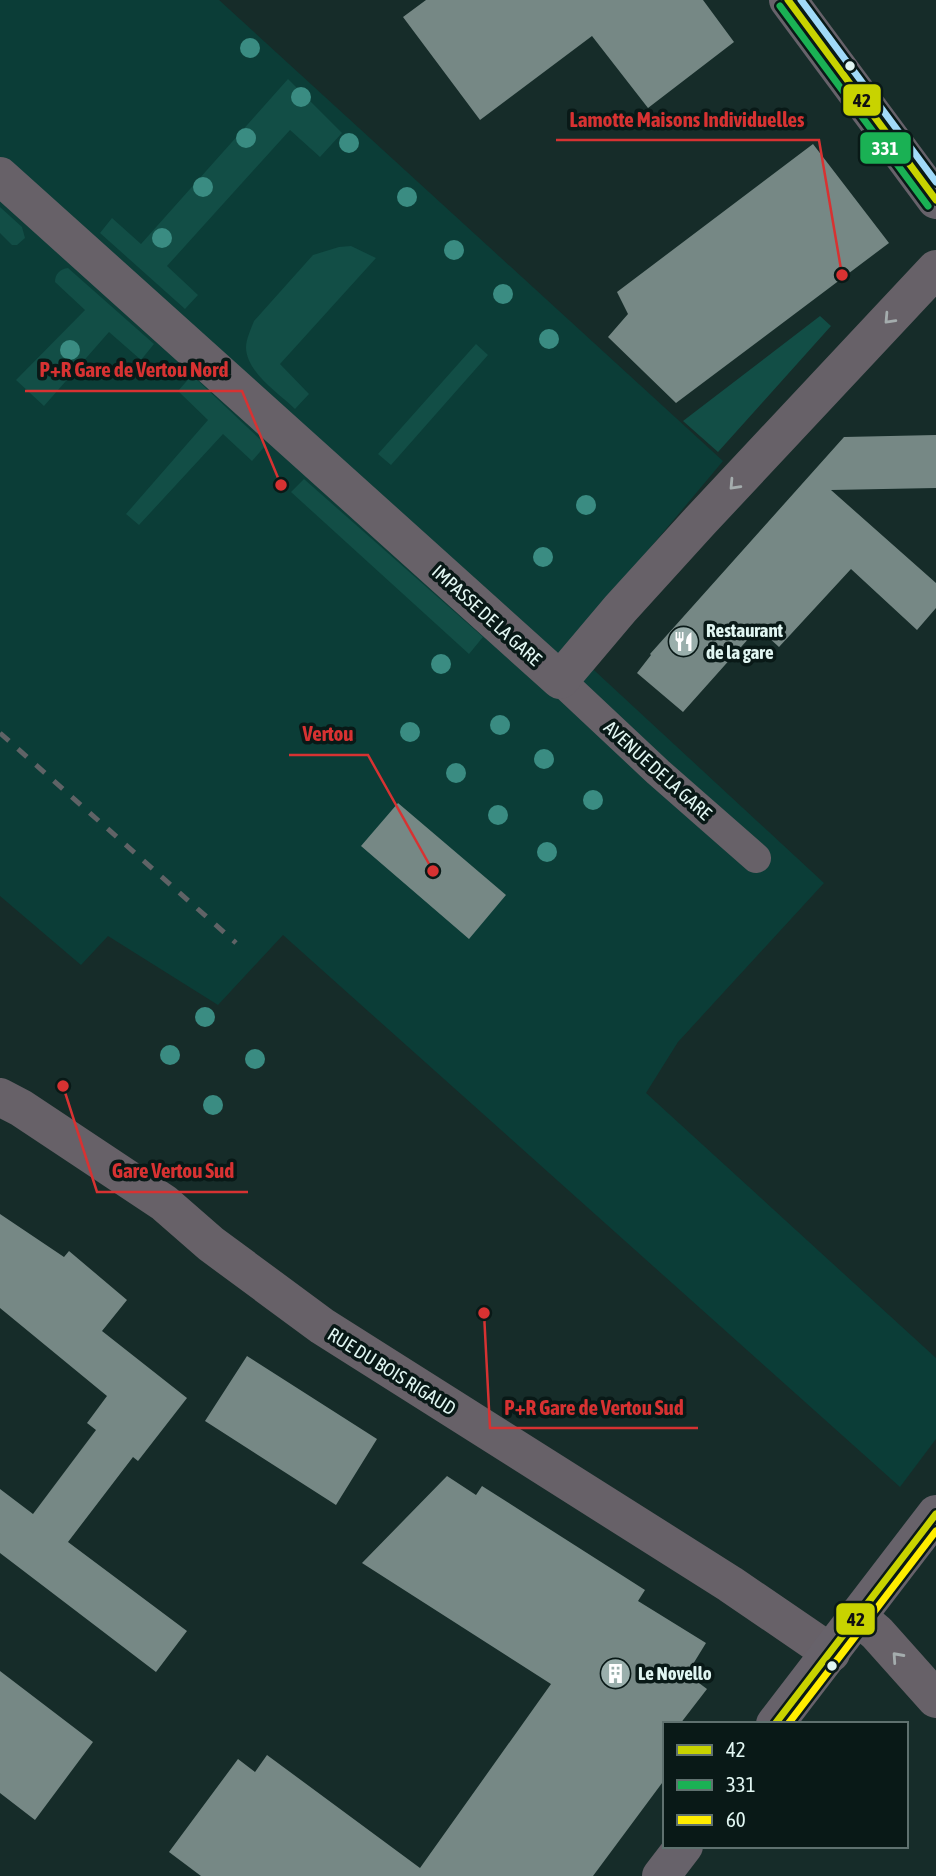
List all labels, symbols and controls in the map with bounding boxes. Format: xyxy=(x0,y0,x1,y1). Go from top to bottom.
unlabelled marker xyxy=(843,59,857,73)
line badge: 42 xyxy=(842,83,882,117)
text: 42 xyxy=(852,89,871,111)
callout: Lamotte Maisons Individuelles xyxy=(556,98,819,140)
text: Lamotte Maisons Individuelles xyxy=(570,107,805,131)
line badge: 331 xyxy=(859,131,912,165)
text: 331 xyxy=(872,137,898,159)
one-way arrow xyxy=(885,311,898,324)
callout: P+R Gare de Vertou Nord xyxy=(25,349,242,391)
text: P+R Gare de Vertou Nord xyxy=(40,357,228,381)
one-way arrow xyxy=(729,477,742,490)
street label: IMPASSE DE LA GARE xyxy=(428,560,546,670)
place label: Restaurant de la gare xyxy=(706,619,784,663)
restaurant icon: Restaurant de la gare xyxy=(666,624,700,658)
callout: Vertou xyxy=(289,713,368,755)
street label: AVENUE DE LA GARE xyxy=(600,716,716,824)
text: Vertou xyxy=(301,721,354,745)
callout: Gare Vertou Sud xyxy=(97,1150,248,1192)
text: Gare Vertou Sud xyxy=(112,1158,234,1182)
street label: RUE DU BOIS RIGAUD xyxy=(324,1323,460,1419)
callout: P+R Gare de Vertou Sud xyxy=(490,1386,698,1428)
text: P+R Gare de Vertou Sud xyxy=(504,1395,684,1419)
line badge: 42 xyxy=(835,1602,876,1636)
text: 42 xyxy=(846,1608,865,1630)
one-way arrow xyxy=(893,1652,906,1665)
building icon: Le Novello xyxy=(598,1656,632,1690)
unlabelled marker xyxy=(825,1659,839,1673)
place label: Le Novello xyxy=(638,1662,712,1684)
legend xyxy=(663,1722,908,1848)
text: 42 xyxy=(726,1737,746,1761)
text: 331 xyxy=(726,1772,756,1796)
text: 60 xyxy=(726,1807,746,1831)

